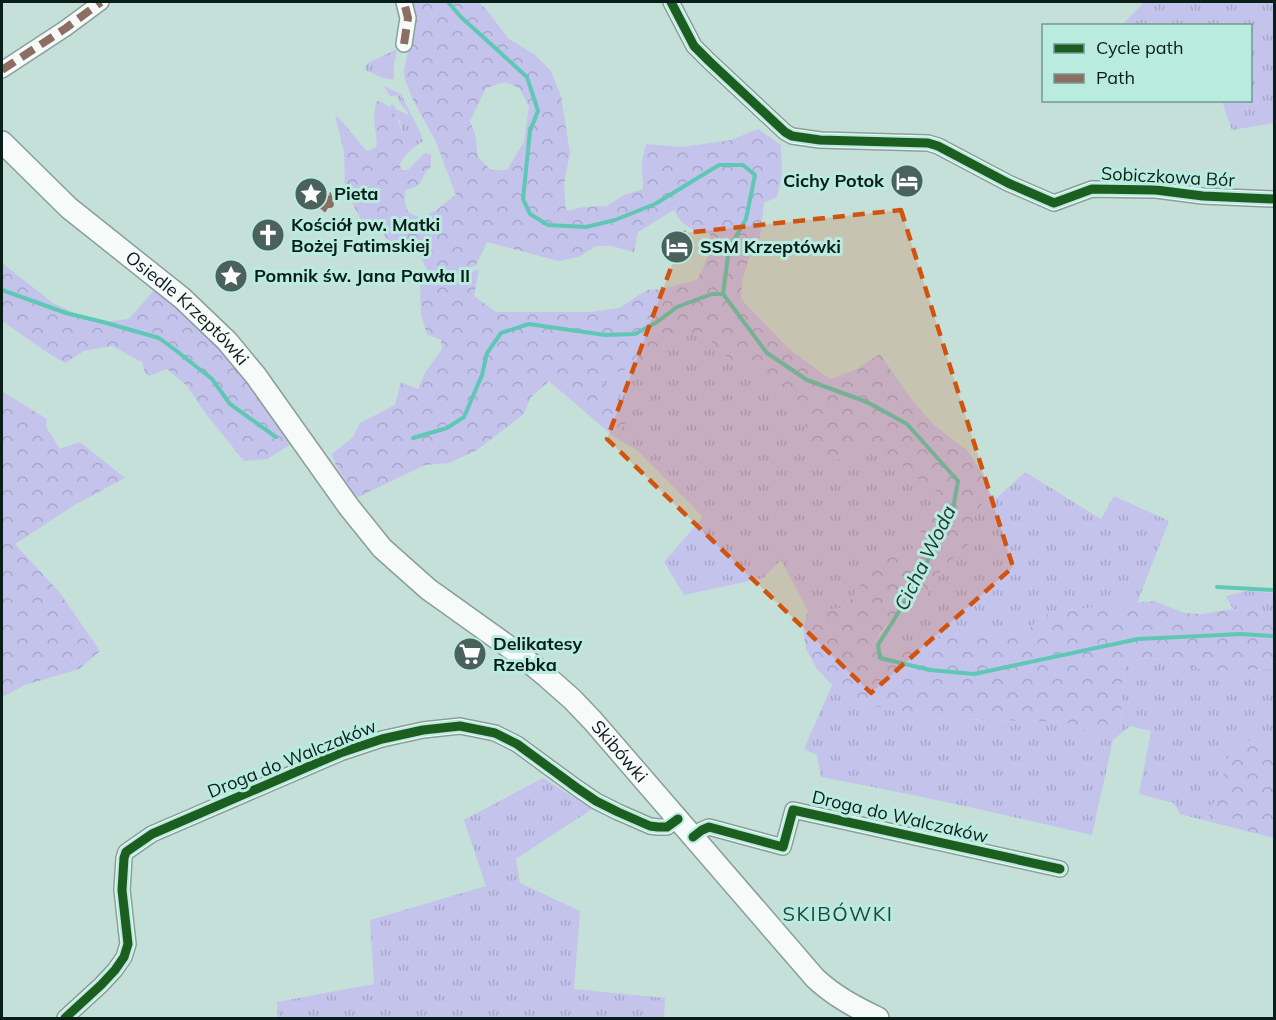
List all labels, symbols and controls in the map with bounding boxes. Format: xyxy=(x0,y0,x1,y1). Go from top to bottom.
legend xyxy=(1042,24,1252,102)
text: Cycle path xyxy=(1096,36,1183,59)
text: Path xyxy=(1096,66,1135,89)
street label: Sobiczkowa Bór xyxy=(1101,162,1236,192)
hotel icon: Cichy Potok xyxy=(889,163,925,199)
place label: Cichy Potok xyxy=(783,169,885,192)
place icon: Pieta xyxy=(293,176,329,212)
place label: Pieta xyxy=(334,182,379,205)
place label: Kościół pw. Matki Bożej Fatimskiej xyxy=(291,213,440,257)
church icon: Kościół pw. Matki Bożej Fatimskiej xyxy=(250,217,286,253)
hotel icon: SSM Krzeptówki xyxy=(659,229,695,265)
place label: SSM Krzeptówki xyxy=(700,235,841,258)
street label: Osiedle Krzeptówki xyxy=(121,245,254,370)
place icon: Pomnik św. Jana Pawła II xyxy=(213,258,249,294)
place label: Pomnik św. Jana Pawła II xyxy=(254,264,470,287)
water label: Cicha Woda xyxy=(888,501,961,614)
place label: Delikatesy Rzebka xyxy=(493,632,582,676)
supermarket icon: Delikatesy Rzebka xyxy=(452,636,488,672)
street label: Droga do Walczaków xyxy=(204,714,380,803)
street label: Skibówki xyxy=(586,715,653,787)
street label: Droga do Walczaków xyxy=(810,785,991,848)
district label: SKIBÓWKI xyxy=(782,901,894,926)

